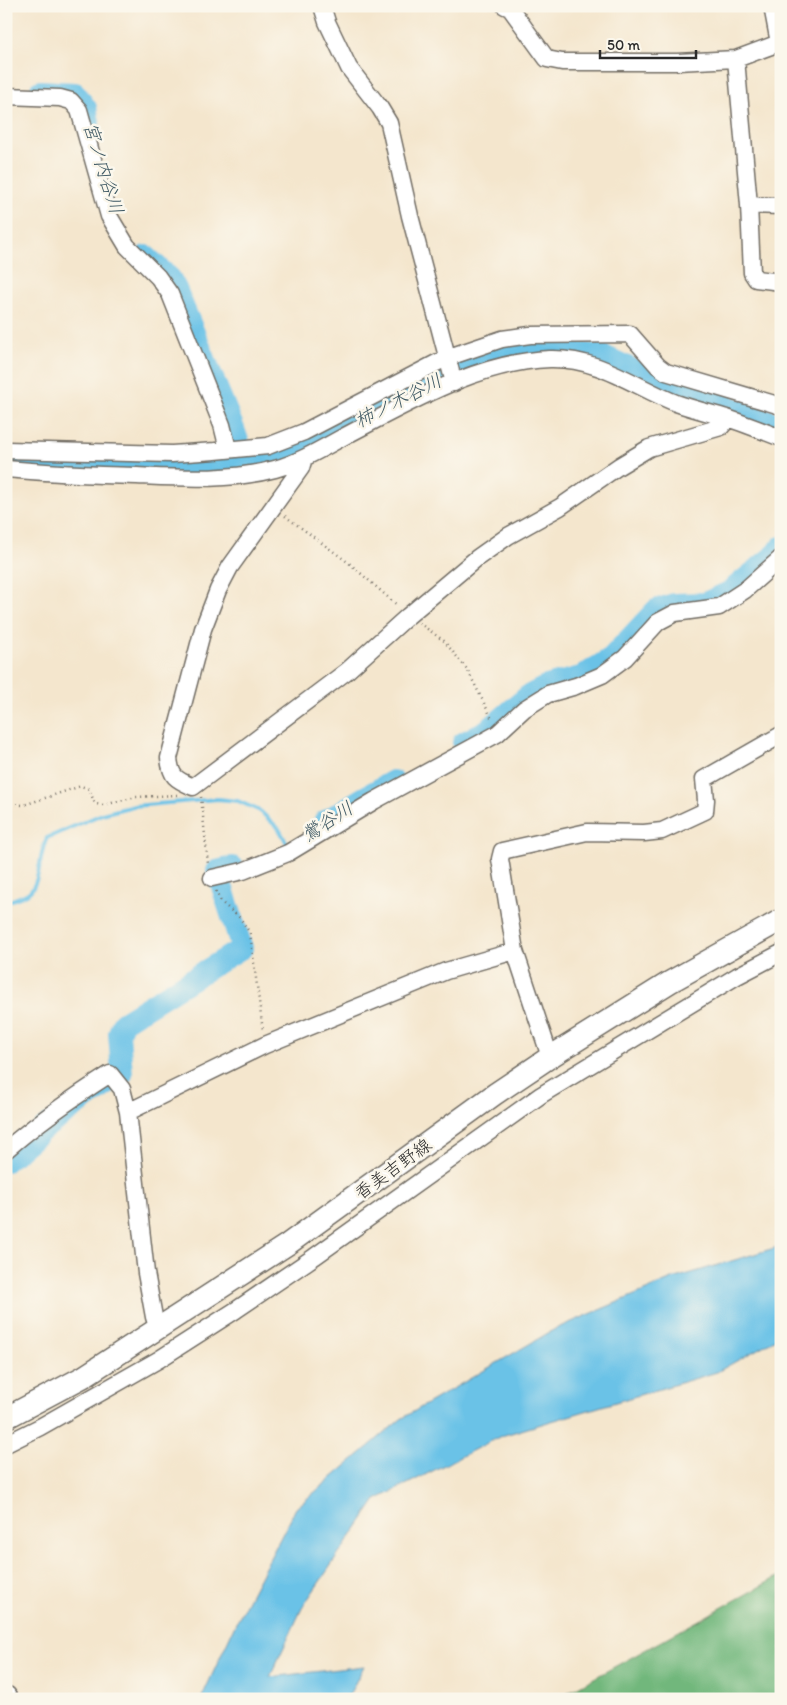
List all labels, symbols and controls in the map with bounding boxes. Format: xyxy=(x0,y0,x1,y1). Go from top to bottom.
scale bar xyxy=(600,28,696,60)
text: 50 m xyxy=(607,36,640,54)
water label: 宮ノ内谷川 xyxy=(79,119,128,217)
water label: 柿ノ木谷川 xyxy=(351,369,446,432)
water label: 鶯谷川 xyxy=(297,796,357,847)
street label: 香美吉野線 xyxy=(350,1134,436,1204)

